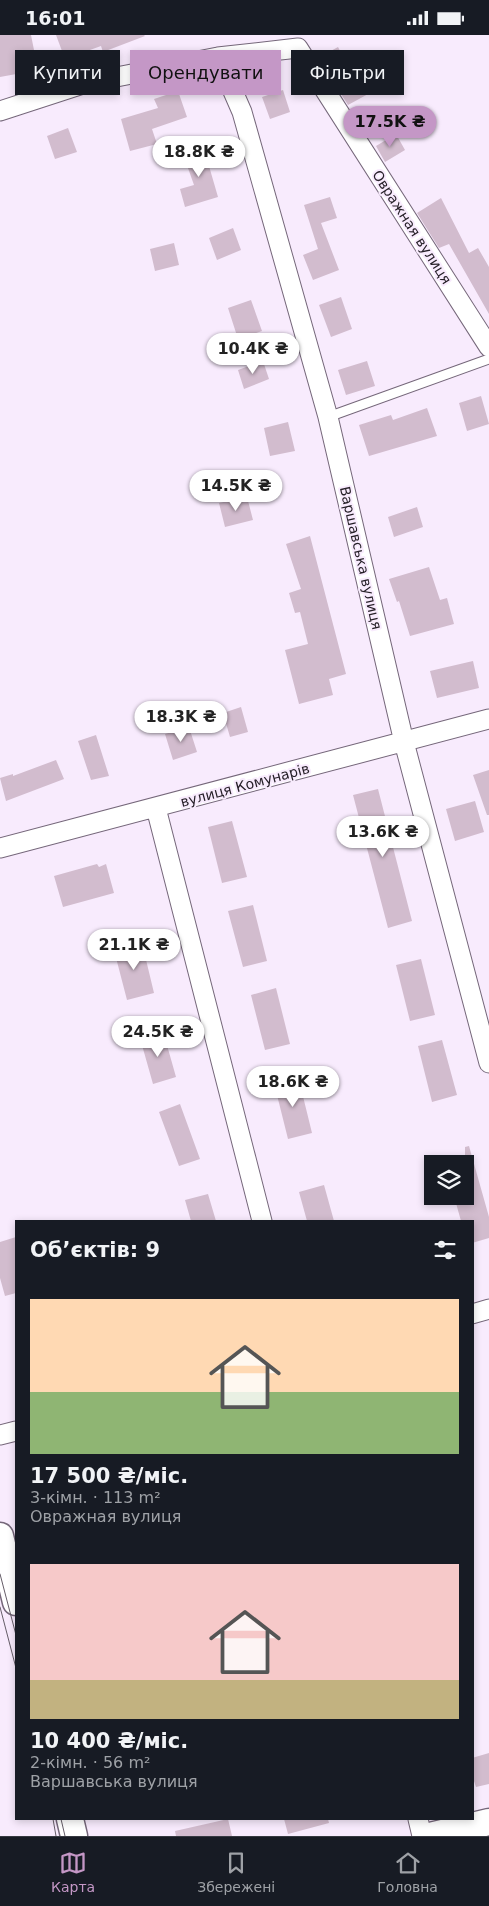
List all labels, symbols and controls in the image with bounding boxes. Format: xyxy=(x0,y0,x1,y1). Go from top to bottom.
text: 16:01 xyxy=(25,7,85,29)
chip: Купити xyxy=(15,50,120,95)
chip: Орендувати xyxy=(130,50,281,95)
chip: Фільтри xyxy=(291,50,404,95)
pin: 17.5K ₴ xyxy=(344,105,436,148)
text: 17.5K ₴ xyxy=(354,112,426,131)
pin: 18.8K ₴ xyxy=(153,135,245,178)
text: 18.8K ₴ xyxy=(163,142,235,161)
street label: Овражная вулиця xyxy=(369,167,455,287)
pin: 10.4K ₴ xyxy=(207,333,299,375)
text: 10.4K ₴ xyxy=(217,339,289,358)
pin: 14.5K ₴ xyxy=(190,469,282,512)
text: 14.5K ₴ xyxy=(200,476,272,495)
street label: Варшавська вулиця xyxy=(337,485,385,631)
pin: 18.3K ₴ xyxy=(135,701,227,743)
text: 18.3K ₴ xyxy=(145,707,217,726)
street label: вулиця Комунарів xyxy=(179,760,311,810)
pin: 13.6K ₴ xyxy=(337,815,429,858)
text: 13.6K ₴ xyxy=(347,822,419,841)
pin: 21.1K ₴ xyxy=(88,929,180,971)
text: 21.1K ₴ xyxy=(98,935,170,954)
pin: 24.5K ₴ xyxy=(112,1015,204,1058)
text: 24.5K ₴ xyxy=(122,1022,194,1041)
pin: 18.6K ₴ xyxy=(247,1065,339,1108)
text: 18.6K ₴ xyxy=(257,1072,329,1091)
map controls xyxy=(424,1155,474,1205)
button: layers xyxy=(424,1155,474,1205)
icon: filters xyxy=(431,1236,459,1264)
text: Об’єктів: 9 xyxy=(30,1238,160,1262)
icon: home xyxy=(200,1332,290,1422)
text: 17 500 ₴/міс. xyxy=(30,1464,188,1488)
text: 3-кімн. · 113 m² xyxy=(30,1488,161,1507)
text: Овражная вулиця xyxy=(30,1507,181,1526)
icon: home xyxy=(200,1597,290,1687)
text: 10 400 ₴/міс. xyxy=(30,1729,188,1753)
text: 2-кімн. · 56 m² xyxy=(30,1753,150,1772)
text: Варшавська вулиця xyxy=(30,1772,198,1791)
tab: Карта xyxy=(51,1849,95,1895)
tab: Збережені xyxy=(197,1849,275,1895)
tab: Головна xyxy=(377,1849,438,1895)

